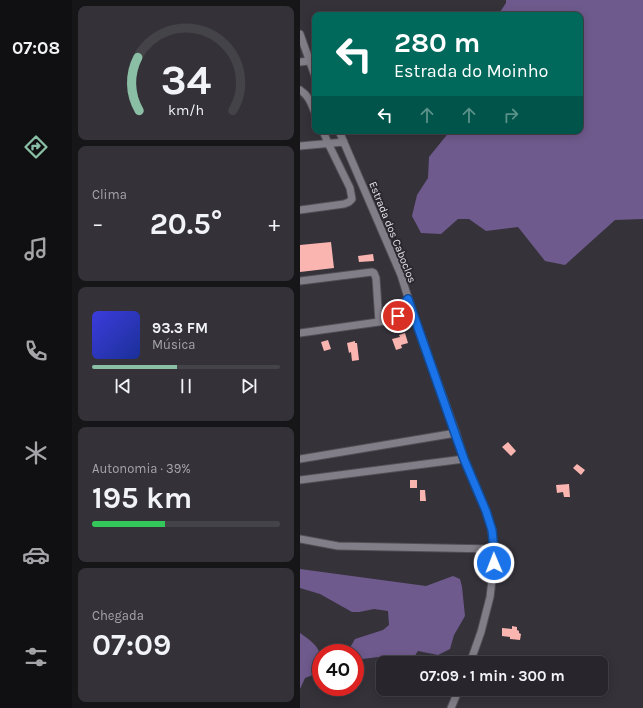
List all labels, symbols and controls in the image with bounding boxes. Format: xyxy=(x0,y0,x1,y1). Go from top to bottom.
text: 280 m xyxy=(394,26,480,59)
icon: left xyxy=(328,28,380,80)
text: 07:08 xyxy=(12,37,60,59)
text: 34 xyxy=(161,56,212,104)
text: Estrada do Moinho xyxy=(394,60,548,82)
text: km/h xyxy=(168,102,204,119)
icon: left xyxy=(374,104,396,126)
icon: ahead xyxy=(416,104,438,126)
icon: ahead xyxy=(458,104,480,126)
icon: right xyxy=(500,104,522,126)
icon: directions xyxy=(22,133,50,161)
street label: Estrada dos Caboclos xyxy=(366,180,419,285)
text: Clima xyxy=(92,187,127,202)
text: 20.5° xyxy=(150,206,222,242)
text: − xyxy=(92,211,104,237)
text: + xyxy=(268,211,280,237)
icon: music xyxy=(22,235,50,263)
pin xyxy=(381,299,415,333)
icon: arrive xyxy=(387,305,409,327)
text: 93.3 FM xyxy=(152,319,208,337)
icon: phone xyxy=(22,337,50,365)
text: Música xyxy=(152,337,195,352)
icon: previous xyxy=(112,375,134,397)
icon: pause xyxy=(175,375,197,397)
icon: next xyxy=(238,375,260,397)
icon: climate xyxy=(22,439,50,467)
text: Autonomia · 39% xyxy=(92,461,191,476)
text: 195 km xyxy=(92,480,192,516)
icon: car xyxy=(22,541,50,569)
position arrow xyxy=(473,542,515,584)
text: Chegada xyxy=(92,608,144,623)
text: 07:09 xyxy=(92,627,171,663)
icon: filters xyxy=(22,643,50,671)
speed limit sign: 40 xyxy=(312,644,364,696)
text: 07:09 · 1 min · 300 m xyxy=(419,667,565,685)

